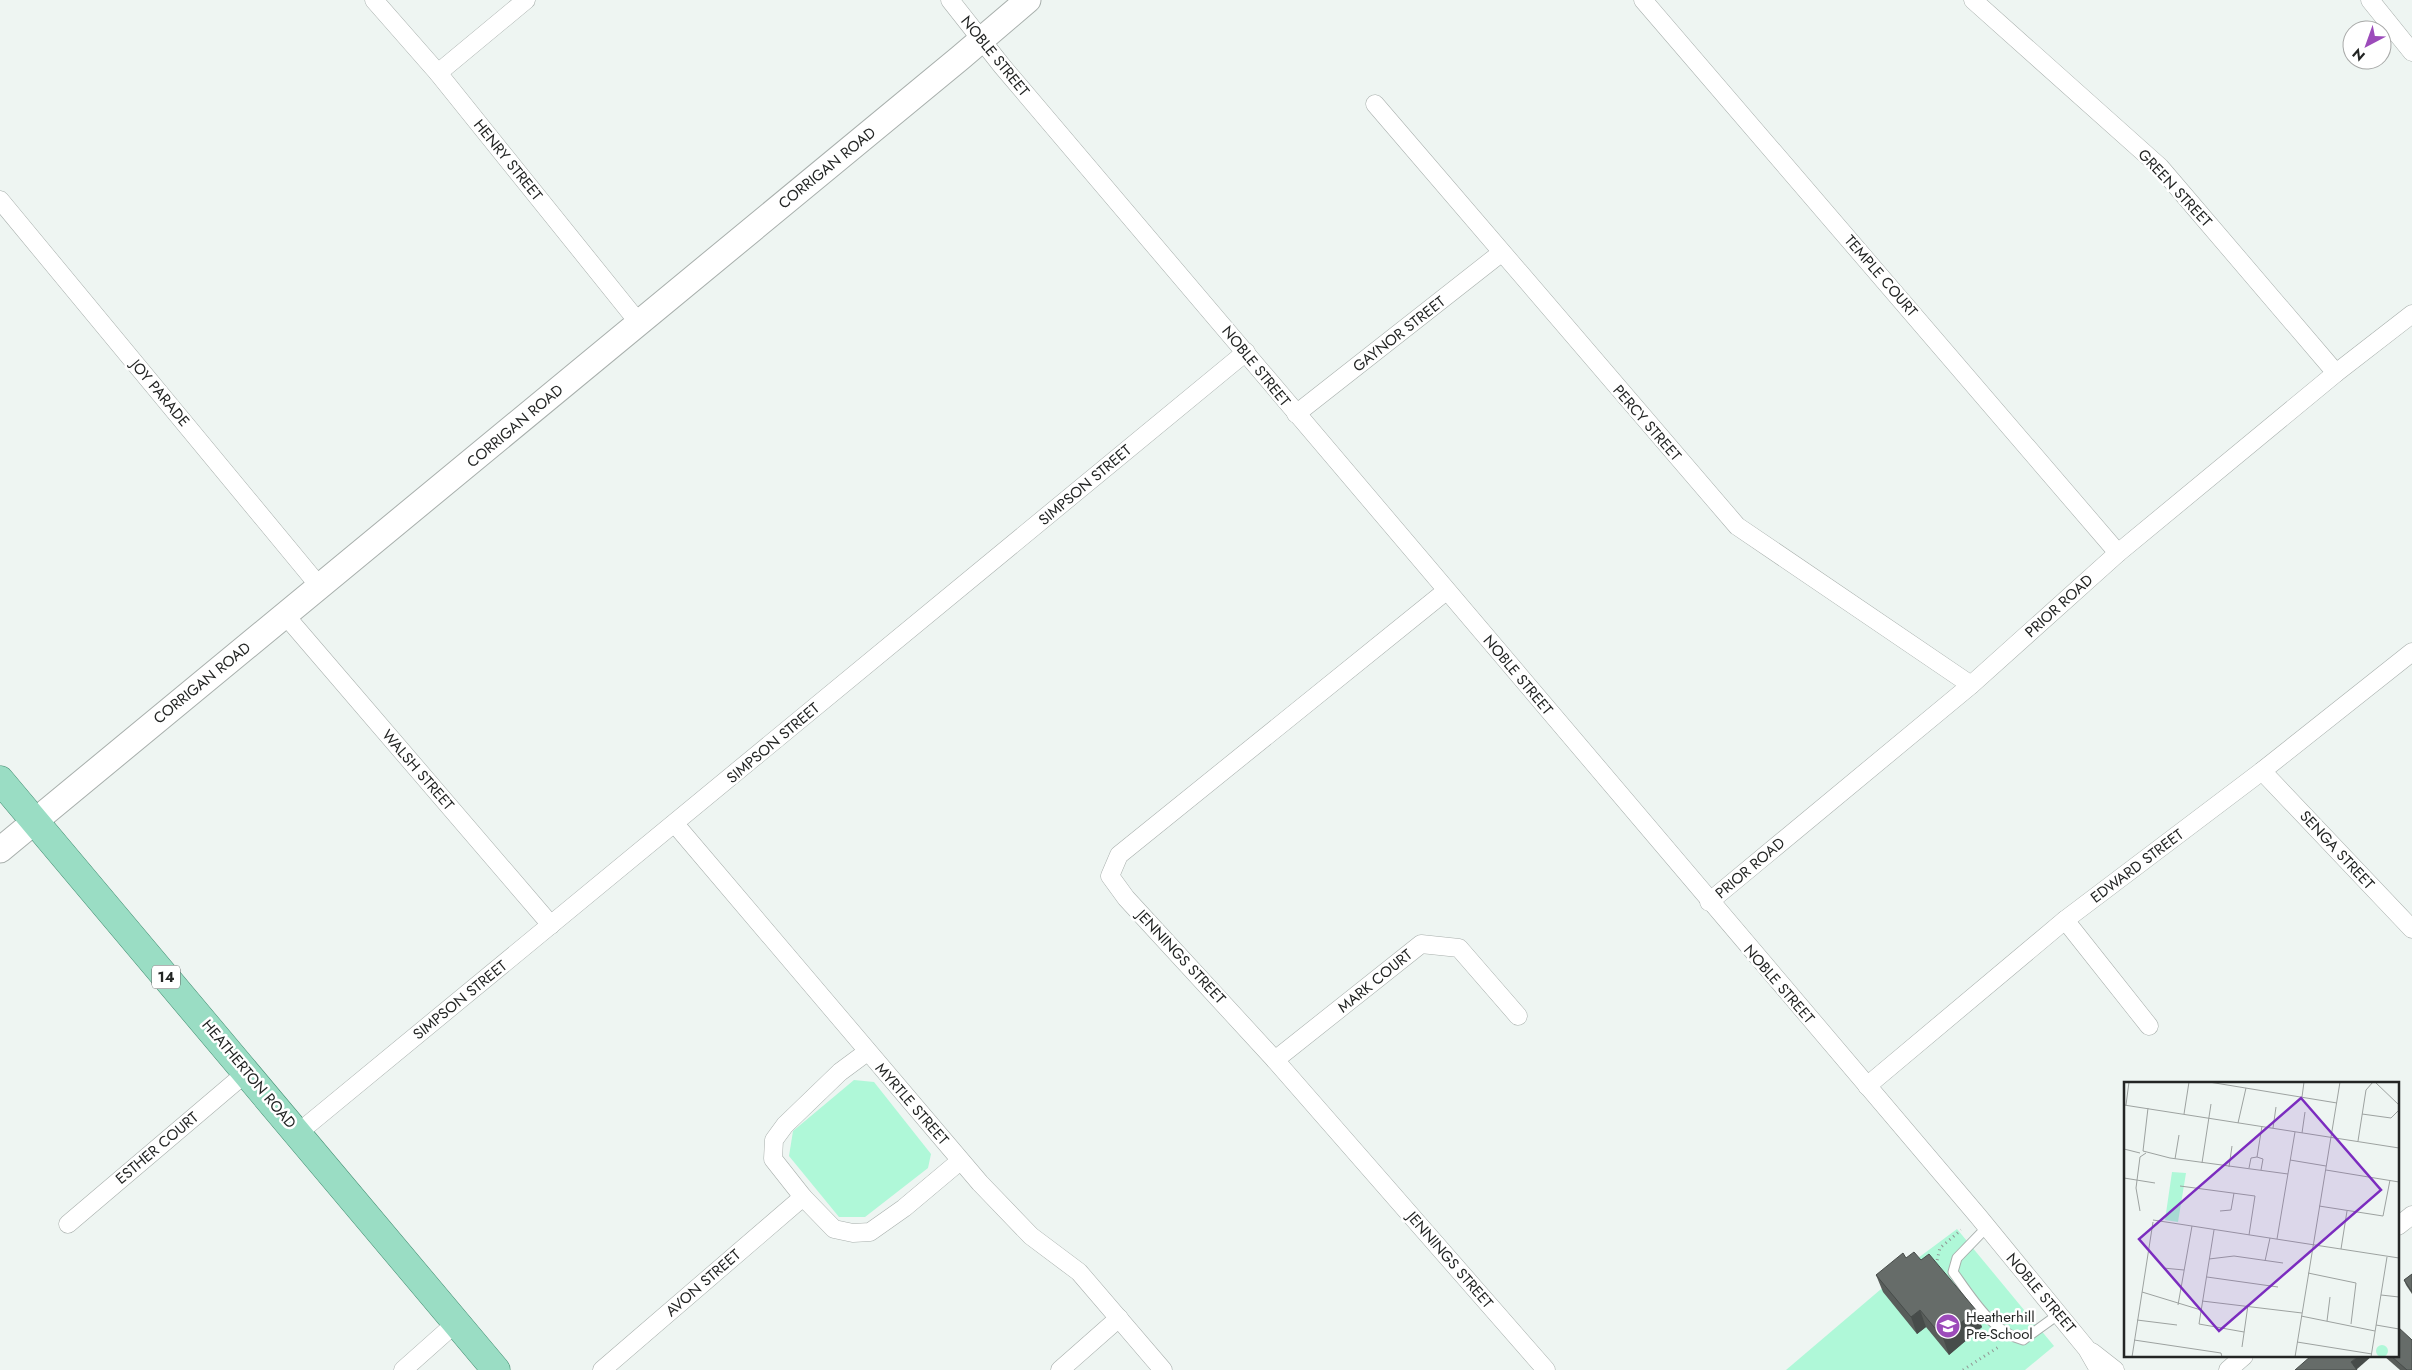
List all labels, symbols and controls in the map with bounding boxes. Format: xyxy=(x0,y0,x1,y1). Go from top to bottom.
street label: NOBLE STREET xyxy=(955,11,1035,101)
north arrow xyxy=(2342,20,2392,70)
text: N xyxy=(2348,44,2369,66)
street label: HENRY STREET xyxy=(468,115,548,205)
street label: CORRIGAN ROAD xyxy=(774,122,880,214)
street label: GREEN STREET xyxy=(2133,144,2217,232)
street label: TEMPLE COURT xyxy=(1839,230,1923,322)
street label: GAYNOR STREET xyxy=(1348,291,1450,377)
street label: NOBLE STREET xyxy=(1216,321,1296,411)
street label: JOY PARADE xyxy=(124,353,195,431)
street label: CORRIGAN ROAD xyxy=(462,379,568,473)
street label: PERCY STREET xyxy=(1608,380,1686,466)
street label: SIMPSON STREET xyxy=(1034,439,1136,531)
street label: PRIOR ROAD xyxy=(2020,569,2098,643)
street label: NOBLE STREET xyxy=(1478,630,1558,720)
street label: CORRIGAN ROAD xyxy=(149,637,255,729)
street label: SIMPSON STREET xyxy=(722,697,824,789)
street label: WALSH STREET xyxy=(377,725,459,815)
street label: SENGA STREET xyxy=(2295,806,2379,894)
street label: EDWARD STREET xyxy=(2086,824,2188,908)
street label: PRIOR ROAD xyxy=(1710,832,1790,904)
street label: JENNINGS STREET xyxy=(1130,903,1231,1009)
street label: NOBLE STREET xyxy=(1738,940,1820,1028)
street label: MARK COURT xyxy=(1333,944,1417,1018)
street label: SIMPSON STREET xyxy=(408,955,512,1045)
road number: 14 xyxy=(152,966,180,989)
street label: HEATHERTON ROAD xyxy=(197,1015,301,1133)
street label: MYRTLE STREET xyxy=(870,1058,954,1150)
inset map xyxy=(2124,1082,2400,1358)
street label: ESTHER COURT xyxy=(111,1107,203,1189)
street label: JENNINGS STREET xyxy=(1400,1205,1498,1313)
street label: AVON STREET xyxy=(661,1244,745,1322)
street label: NOBLE STREET xyxy=(2001,1248,2081,1338)
place label: Heatherhill Pre-School xyxy=(1966,1306,2035,1345)
school or university icon: Heatherhill Pre-School xyxy=(1935,1313,1961,1339)

